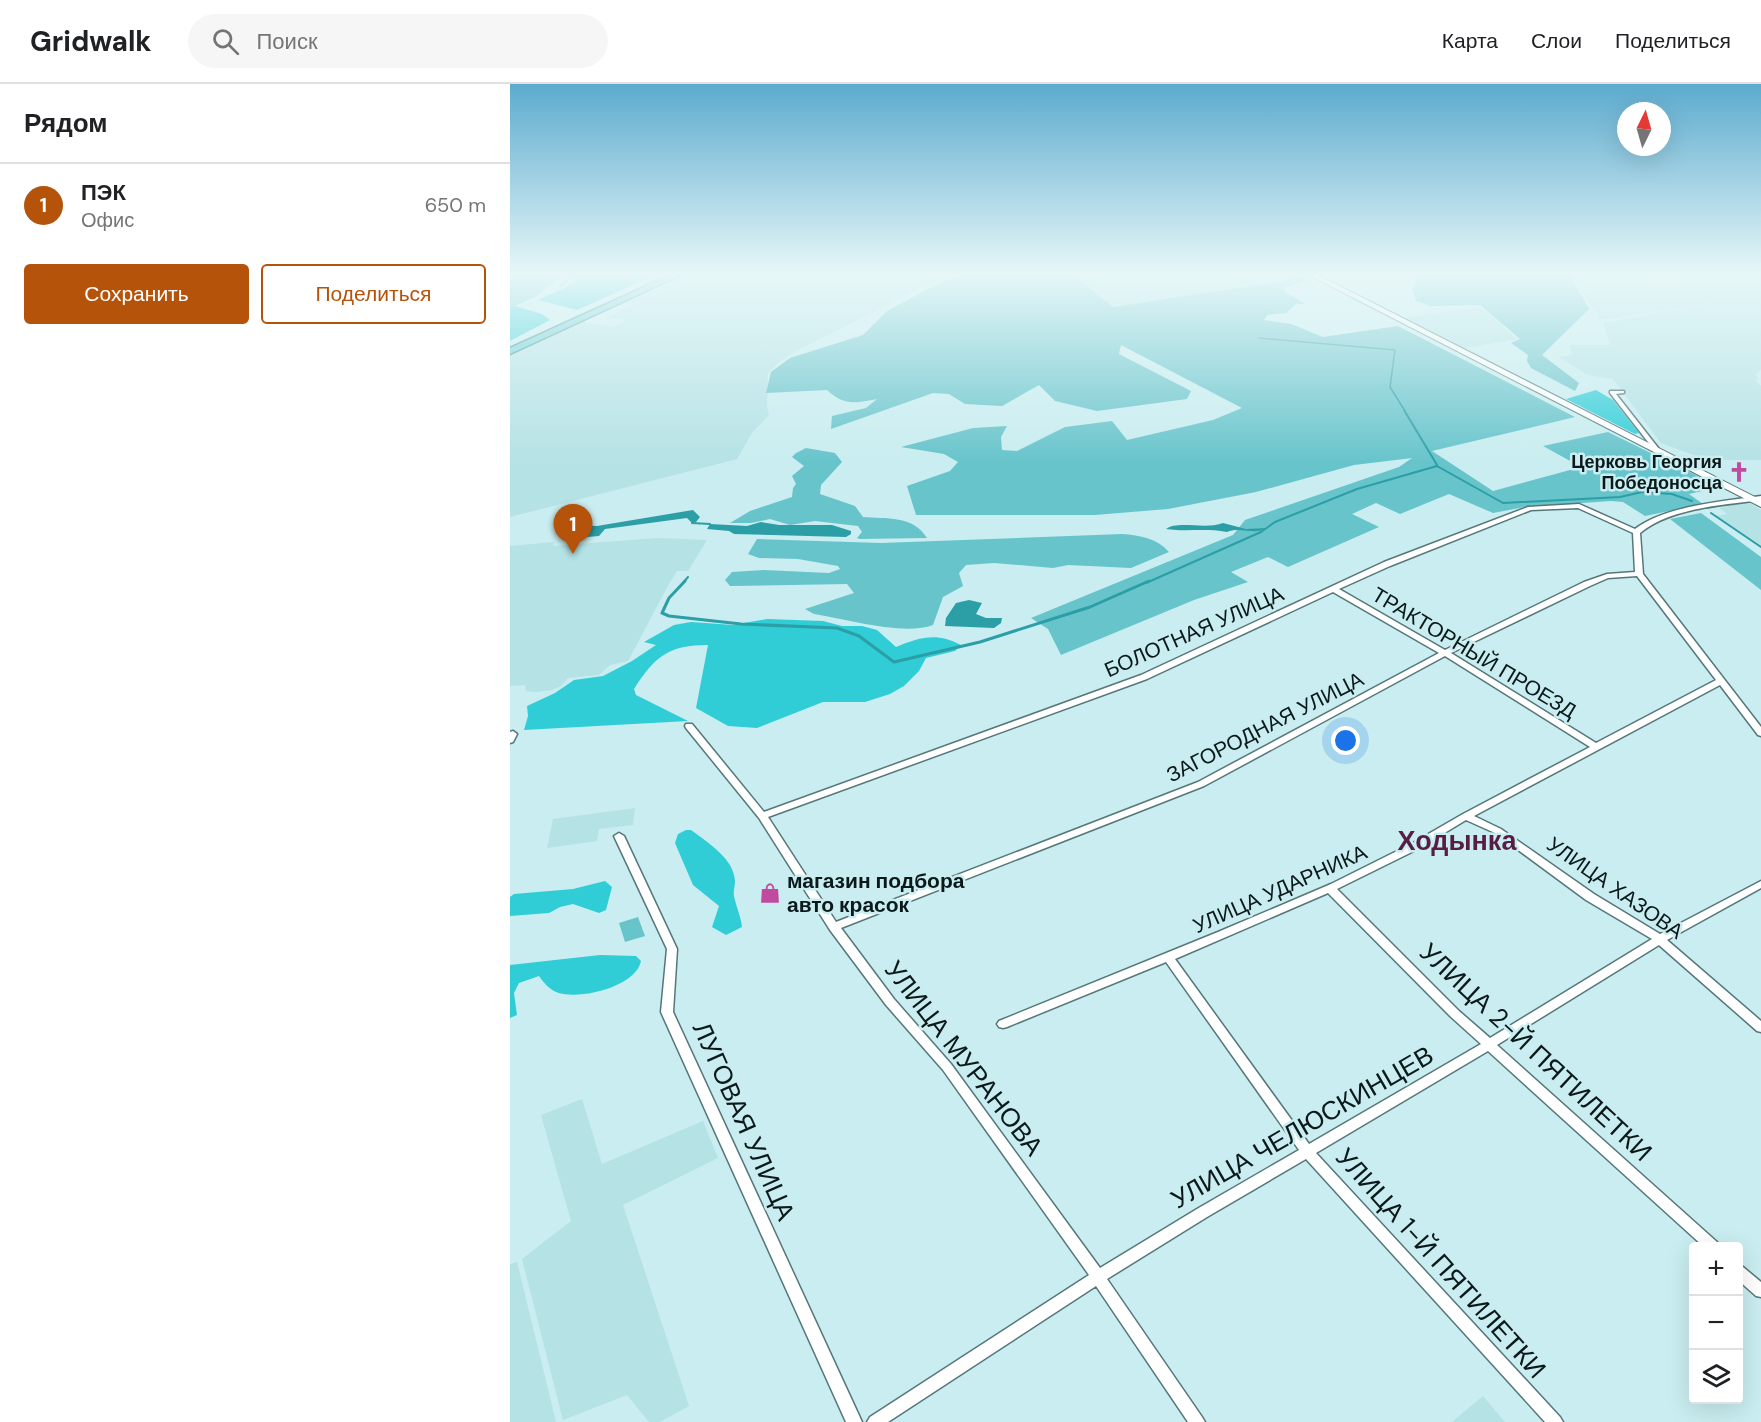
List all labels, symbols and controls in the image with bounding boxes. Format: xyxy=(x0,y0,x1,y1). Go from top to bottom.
search box xyxy=(188,14,608,68)
text: Gridwalk xyxy=(30,23,152,60)
icon: search xyxy=(209,25,242,58)
text: Поиск xyxy=(257,27,318,56)
text: Карта xyxy=(1442,27,1498,55)
text: Слои xyxy=(1531,27,1582,55)
text: Поделиться xyxy=(1615,27,1731,55)
north arrow xyxy=(1617,102,1671,156)
text: Рядом xyxy=(24,106,107,140)
text: ПЭК xyxy=(81,178,126,207)
text: 1 xyxy=(40,192,47,218)
text: 650 m xyxy=(425,192,486,218)
text: Офис xyxy=(81,207,134,233)
button: Сохранить xyxy=(24,264,249,324)
button: Поделиться xyxy=(261,264,486,324)
place label: Церковь Георгия Победоносца xyxy=(1571,450,1723,495)
church icon: Церковь Георгия Победоносца xyxy=(1727,460,1751,484)
pin: 1 xyxy=(554,504,592,554)
street label: БОЛОТНАЯ УЛИЦА xyxy=(1100,580,1288,684)
street label: ТРАКТОРНЫЙ ПРОЕЗД xyxy=(1367,581,1581,725)
street label: ЗАГОРОДНАЯ УЛИЦА xyxy=(1162,665,1368,789)
your location xyxy=(1331,726,1360,755)
district label: Ходынка xyxy=(1398,823,1517,858)
street label: УЛИЦА ХАЗОВА xyxy=(1541,830,1689,946)
street label: УЛИЦА УДАРНИКА xyxy=(1189,838,1371,940)
place label: магазин подбора авто красок xyxy=(787,867,965,919)
shop icon: магазин подбора авто красок xyxy=(758,881,782,905)
street label: УЛИЦА 2-Й ПЯТИЛЕТКИ xyxy=(1413,935,1659,1169)
street label: УЛИЦА МУРАНОВА xyxy=(877,953,1051,1163)
street label: ЛУГОВАЯ УЛИЦА xyxy=(685,1016,803,1226)
street label: УЛИЦА ЧЕЛЮСКИНЦЕВ xyxy=(1165,1038,1439,1216)
street label: УЛИЦА 1-Й ПЯТИЛЕТКИ xyxy=(1328,1141,1554,1385)
map controls xyxy=(1689,1242,1743,1404)
button: + xyxy=(1689,1242,1743,1296)
button: − xyxy=(1689,1296,1743,1350)
button: layers xyxy=(1689,1350,1743,1404)

